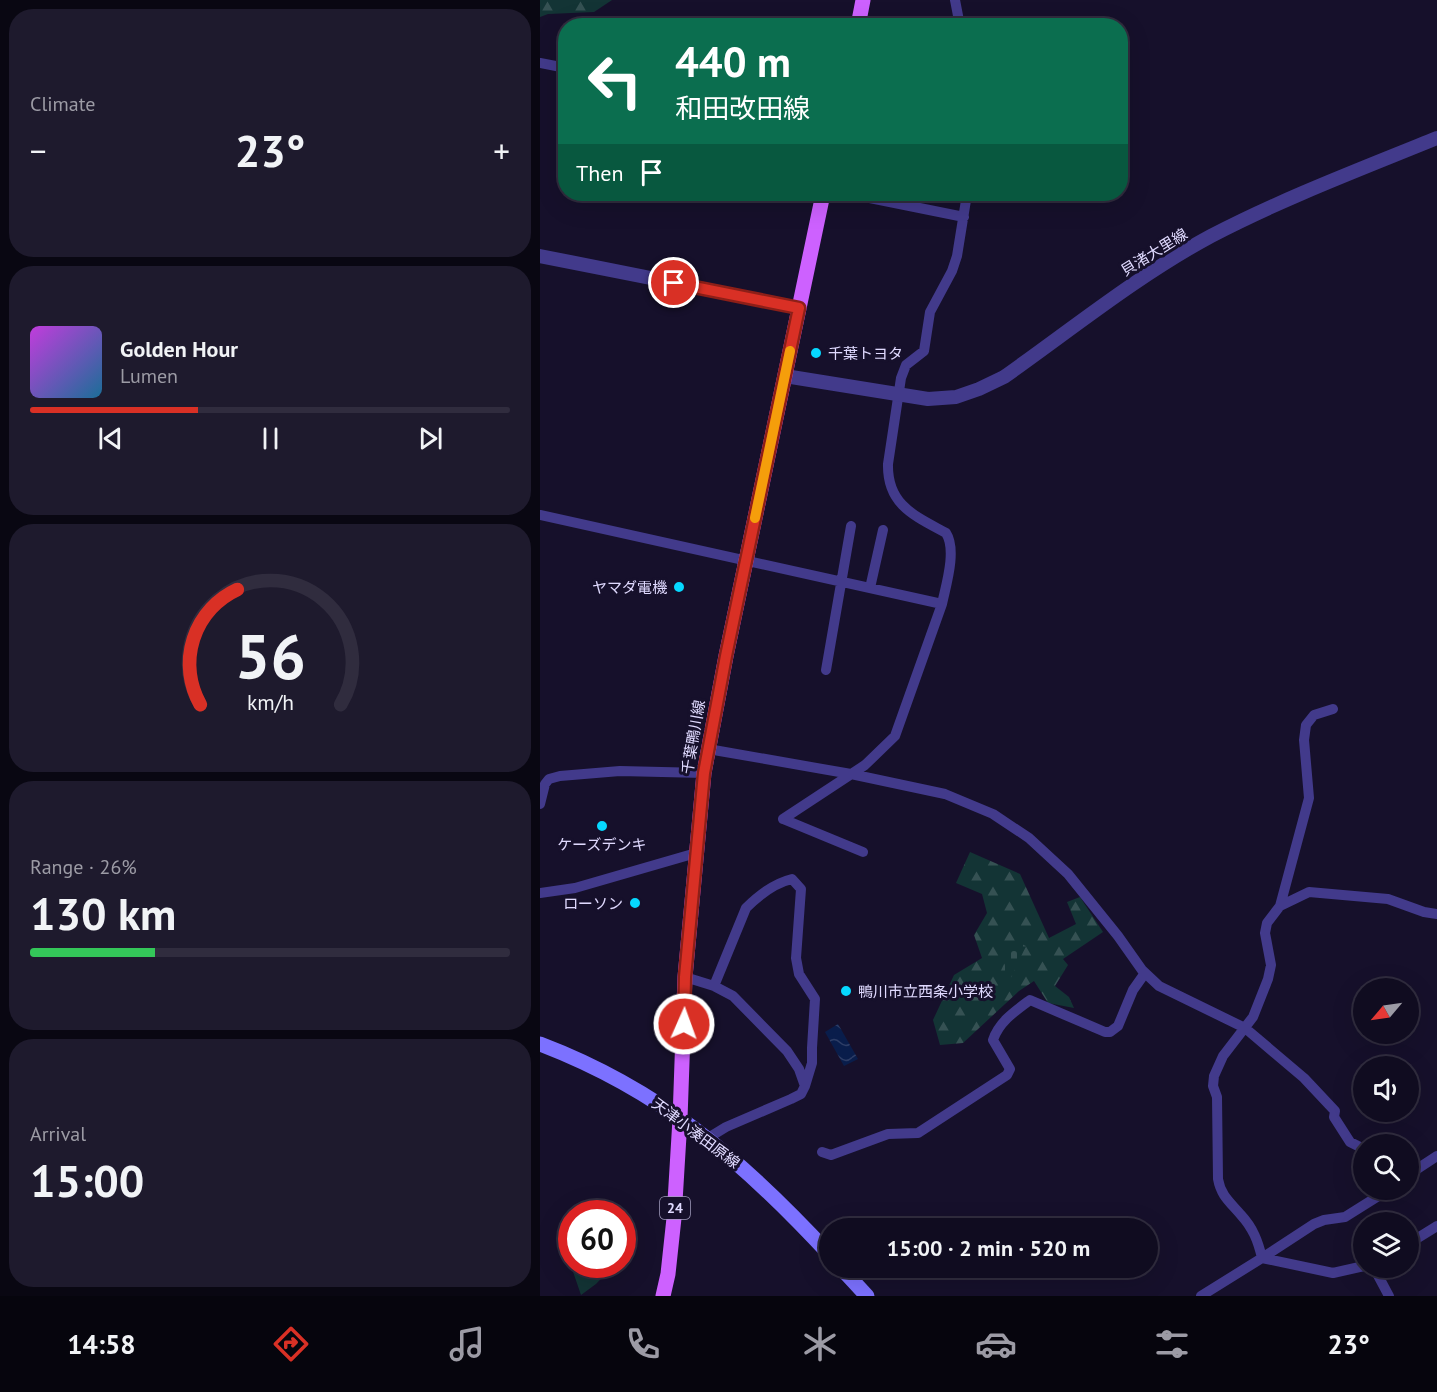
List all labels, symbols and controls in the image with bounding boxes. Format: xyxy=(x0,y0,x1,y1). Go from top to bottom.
text: 440 m xyxy=(675,34,791,89)
icon: left xyxy=(576,42,654,120)
text: Climate xyxy=(30,91,96,117)
text: 和田改田線 xyxy=(675,91,810,125)
text: 23° xyxy=(235,121,305,179)
text: − xyxy=(30,129,47,172)
text: + xyxy=(493,129,510,172)
icon: arrive xyxy=(635,156,668,189)
text: Then xyxy=(576,159,623,187)
street label: 貝渚大里線 xyxy=(1117,224,1191,280)
pin xyxy=(648,257,699,308)
icon: arrive xyxy=(657,266,690,299)
text: Golden Hour xyxy=(120,335,238,363)
place label: 千葉トヨタ xyxy=(828,344,903,363)
marker: 千葉トヨタ xyxy=(809,346,823,360)
text: Lumen xyxy=(120,363,178,389)
icon: previous xyxy=(94,422,127,455)
icon: pause xyxy=(254,422,287,455)
icon: next xyxy=(414,422,447,455)
place label: ヤマダ電機 xyxy=(592,578,667,597)
marker: ヤマダ電機 xyxy=(672,580,686,594)
text: 56 xyxy=(235,615,305,696)
text: km/h xyxy=(246,688,293,716)
street label: 千葉鴨川線 xyxy=(677,698,709,776)
marker: ケーズデンキ xyxy=(595,819,609,833)
place label: ケーズデンキ xyxy=(557,835,647,854)
text: Range · 26% xyxy=(30,854,137,880)
text: 130 km xyxy=(30,884,176,942)
place label: ローソン xyxy=(563,894,623,913)
marker: ローソン xyxy=(628,896,642,910)
north arrow xyxy=(1353,978,1419,1044)
map controls xyxy=(1353,978,1419,1278)
place label: 鴨川市立西条小学校 xyxy=(858,982,993,1001)
marker: 鴨川市立西条小学校 xyxy=(839,984,853,998)
position arrow xyxy=(652,992,716,1056)
button: sound xyxy=(1353,1056,1419,1122)
street label: 天津小湊田原線 xyxy=(648,1094,744,1172)
text: Arrival xyxy=(30,1121,86,1147)
button: search xyxy=(1353,1134,1419,1200)
text: 15:00 xyxy=(30,1151,144,1209)
road number: 24 xyxy=(660,1197,690,1219)
speed limit sign: 60 xyxy=(558,1200,636,1278)
button: layers xyxy=(1353,1212,1419,1278)
text: 15:00 · 2 min · 520 m xyxy=(887,1234,1090,1262)
icon: directions xyxy=(270,1323,312,1365)
icon: music xyxy=(446,1323,488,1365)
icon: phone xyxy=(622,1323,664,1365)
icon: climate xyxy=(799,1323,841,1365)
icon: car xyxy=(975,1323,1017,1365)
icon: filters xyxy=(1151,1323,1193,1365)
text: 14:58 xyxy=(67,1327,136,1361)
text: 23° xyxy=(1327,1327,1370,1361)

